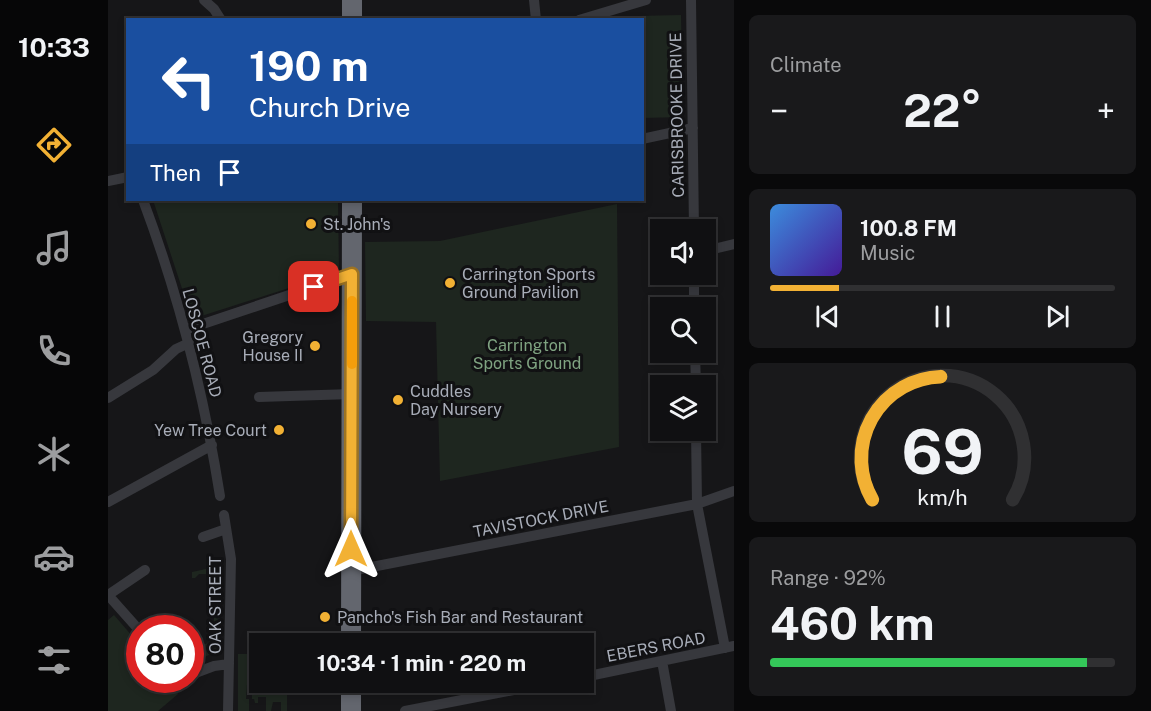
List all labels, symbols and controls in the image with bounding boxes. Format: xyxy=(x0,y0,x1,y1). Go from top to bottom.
text: 10:33 xyxy=(18,31,90,63)
street label: CARISBROOKE DRIVE xyxy=(666,32,688,198)
text: 190 m xyxy=(249,41,369,90)
icon: left xyxy=(150,42,228,120)
text: Climate xyxy=(770,53,842,77)
text: 22° xyxy=(903,84,982,137)
text: Church Drive xyxy=(249,91,411,123)
text: − xyxy=(770,92,788,130)
text: + xyxy=(1097,92,1115,130)
icon: directions xyxy=(33,124,75,166)
icon: arrive xyxy=(213,156,246,189)
text: Then xyxy=(150,160,201,186)
place label: St. John's xyxy=(323,215,391,234)
text: 100.8 FM xyxy=(860,215,957,241)
marker: St. John's xyxy=(304,217,318,231)
map controls xyxy=(650,219,716,441)
button: sound xyxy=(650,219,716,285)
icon: music xyxy=(33,227,75,269)
text: Music xyxy=(860,241,915,265)
pin xyxy=(288,261,339,312)
place label: Carrington Sports Ground Pavilion xyxy=(462,265,595,302)
icon: arrive xyxy=(297,270,330,303)
marker: Carrington Sports Ground Pavilion xyxy=(443,276,457,290)
street label: LOSCOE ROAD xyxy=(178,286,226,400)
button: search xyxy=(650,297,716,363)
icon: previous xyxy=(811,300,844,333)
icon: pause xyxy=(926,300,959,333)
icon: next xyxy=(1041,300,1074,333)
place label: Gregory House II xyxy=(242,328,303,365)
icon: phone xyxy=(33,330,75,372)
park label: Carrington Sports Ground xyxy=(473,336,581,373)
marker: Gregory House II xyxy=(308,339,322,353)
button: layers xyxy=(650,375,716,441)
place label: Cuddles Day Nursery xyxy=(410,382,502,419)
marker: Cuddles Day Nursery xyxy=(391,393,405,407)
text: 69 xyxy=(901,415,984,488)
place label: Yew Tree Court xyxy=(154,421,267,440)
marker: Yew Tree Court xyxy=(272,423,286,437)
icon: climate xyxy=(33,433,75,475)
text: km/h xyxy=(917,485,968,510)
street label: TAVISTOCK DRIVE xyxy=(472,497,610,541)
position arrow xyxy=(319,517,383,581)
icon: car xyxy=(33,536,75,578)
street label: OAK STREET xyxy=(206,556,225,654)
text: Range · 92% xyxy=(770,566,886,590)
text: 460 km xyxy=(770,597,935,650)
place label: Pancho's Fish Bar and Restaurant xyxy=(337,608,583,627)
marker: Pancho's Fish Bar and Restaurant xyxy=(318,610,332,624)
speed limit sign: 80 xyxy=(126,615,204,693)
street label: EBERS ROAD xyxy=(605,628,707,666)
icon: filters xyxy=(33,639,75,681)
text: 10:34 · 1 min · 220 m xyxy=(317,650,526,676)

